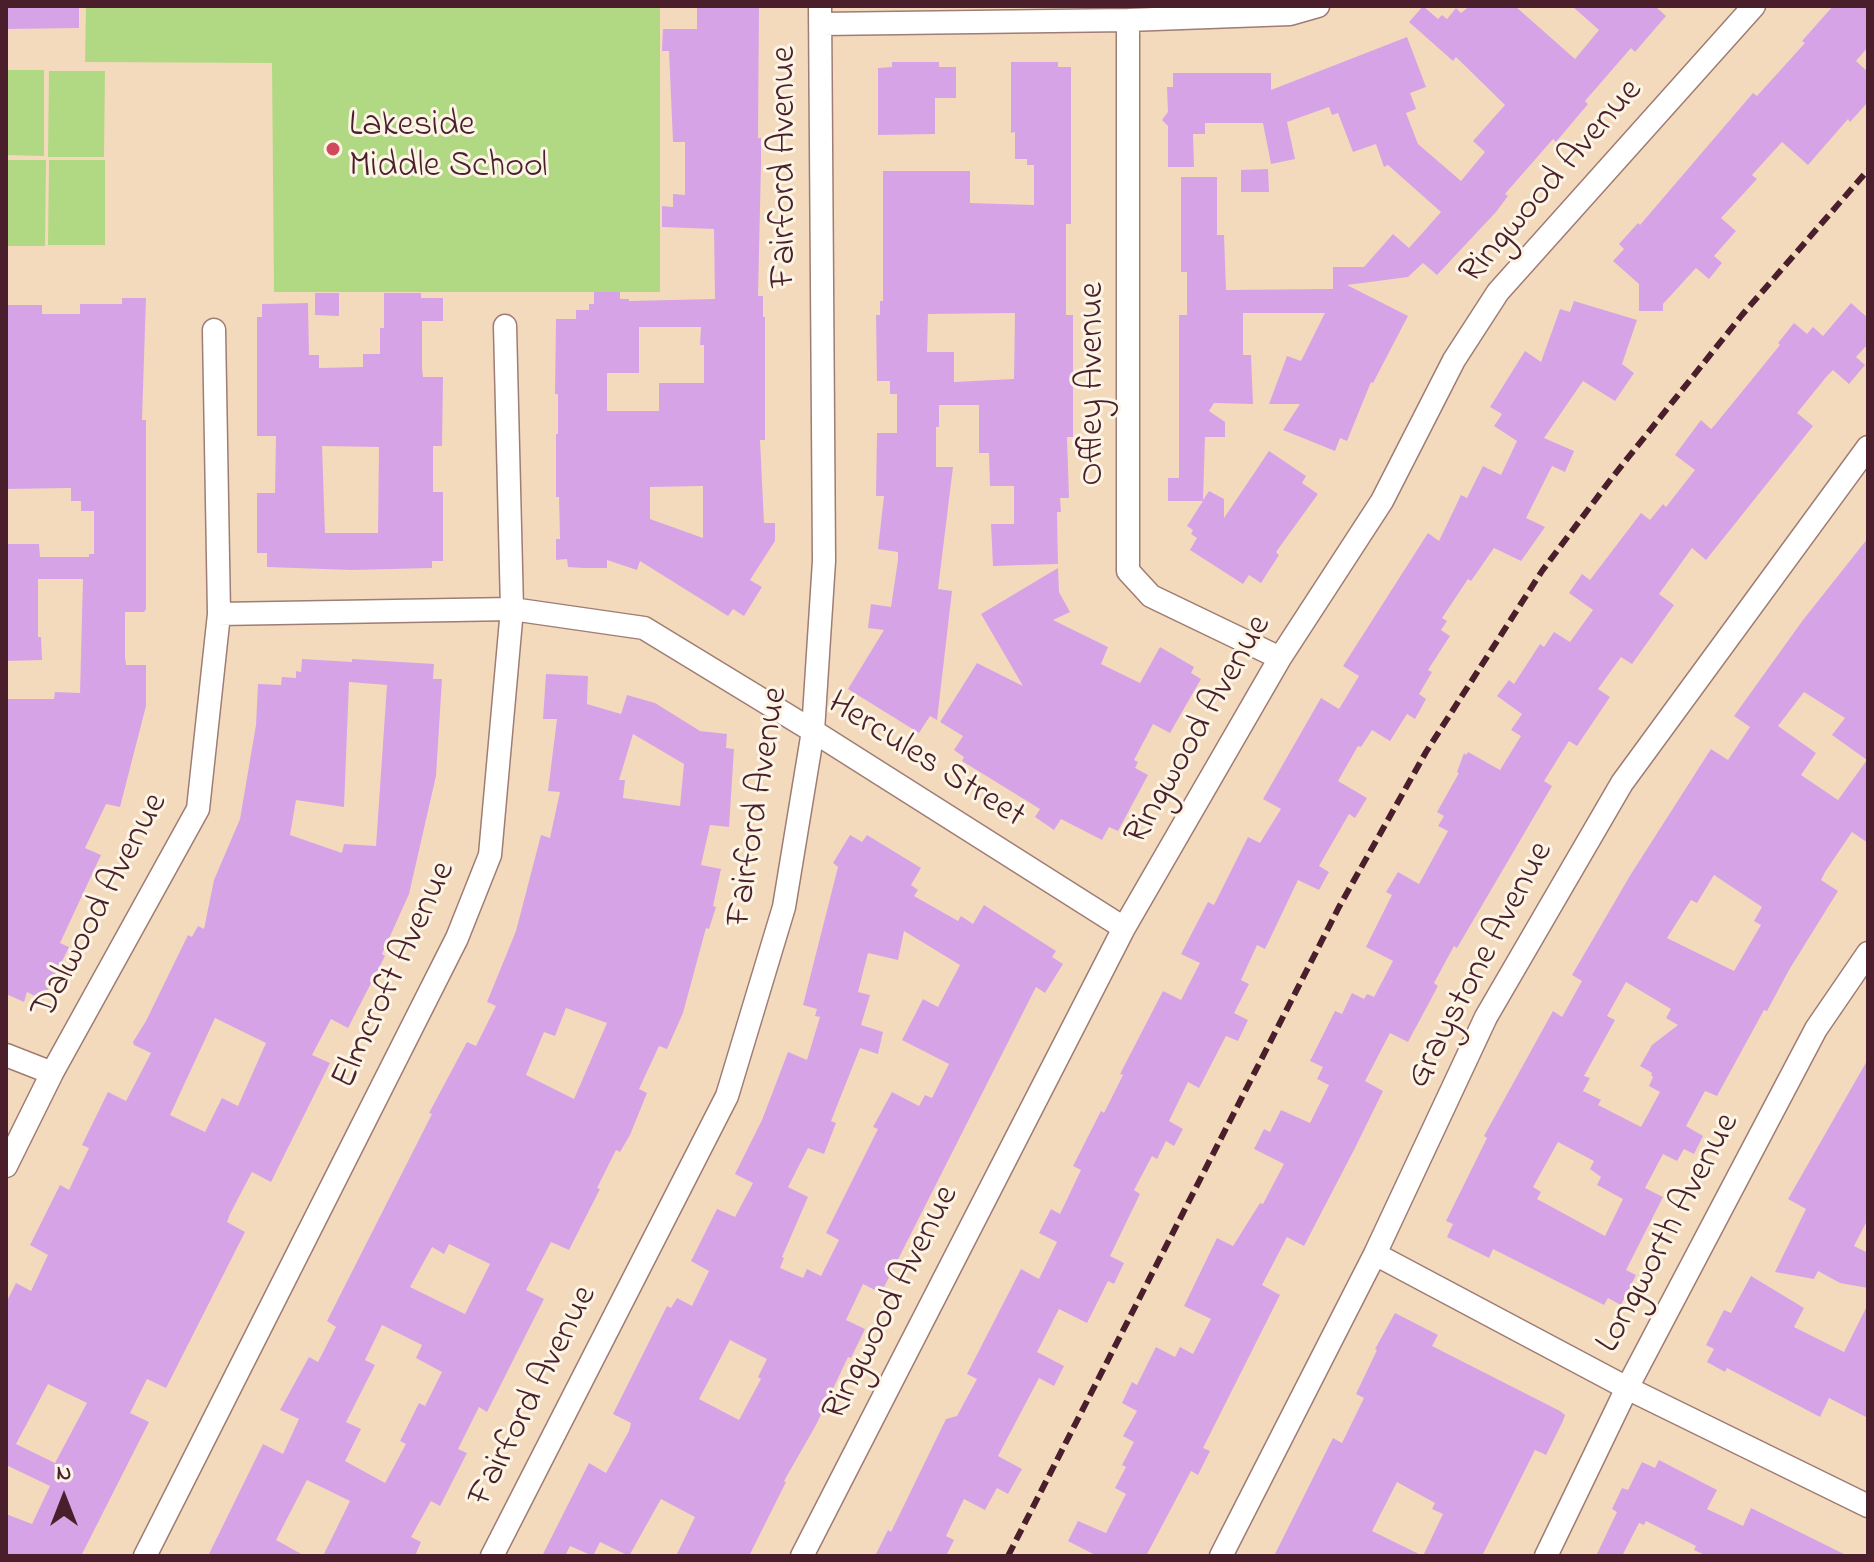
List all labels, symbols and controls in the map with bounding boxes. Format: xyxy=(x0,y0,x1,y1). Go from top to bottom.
street label: Fairford Avenue xyxy=(765,46,809,288)
street label: Ringwood Avenue xyxy=(1452,72,1654,294)
place label: Lakeside Middle School xyxy=(349,106,548,191)
marker: Lakeside Middle School xyxy=(324,140,342,158)
street label: Offley Avenue xyxy=(1073,282,1117,486)
street label: Ringwood Avenue xyxy=(1117,609,1283,853)
street label: Fairford Avenue xyxy=(720,684,800,930)
street label: Hercules Street xyxy=(818,684,1032,840)
street label: Dalwood Avenue xyxy=(24,787,180,1027)
street label: Graystone Avenue xyxy=(1399,835,1565,1097)
street label: Elmcroft Avenue xyxy=(325,856,467,1096)
street label: Longworth Avenue xyxy=(1589,1107,1751,1361)
street label: Ringwood Avenue xyxy=(815,1179,971,1429)
street label: Fairford Avenue xyxy=(461,1280,609,1514)
north arrow xyxy=(24,1458,104,1538)
text: N xyxy=(57,1458,71,1490)

